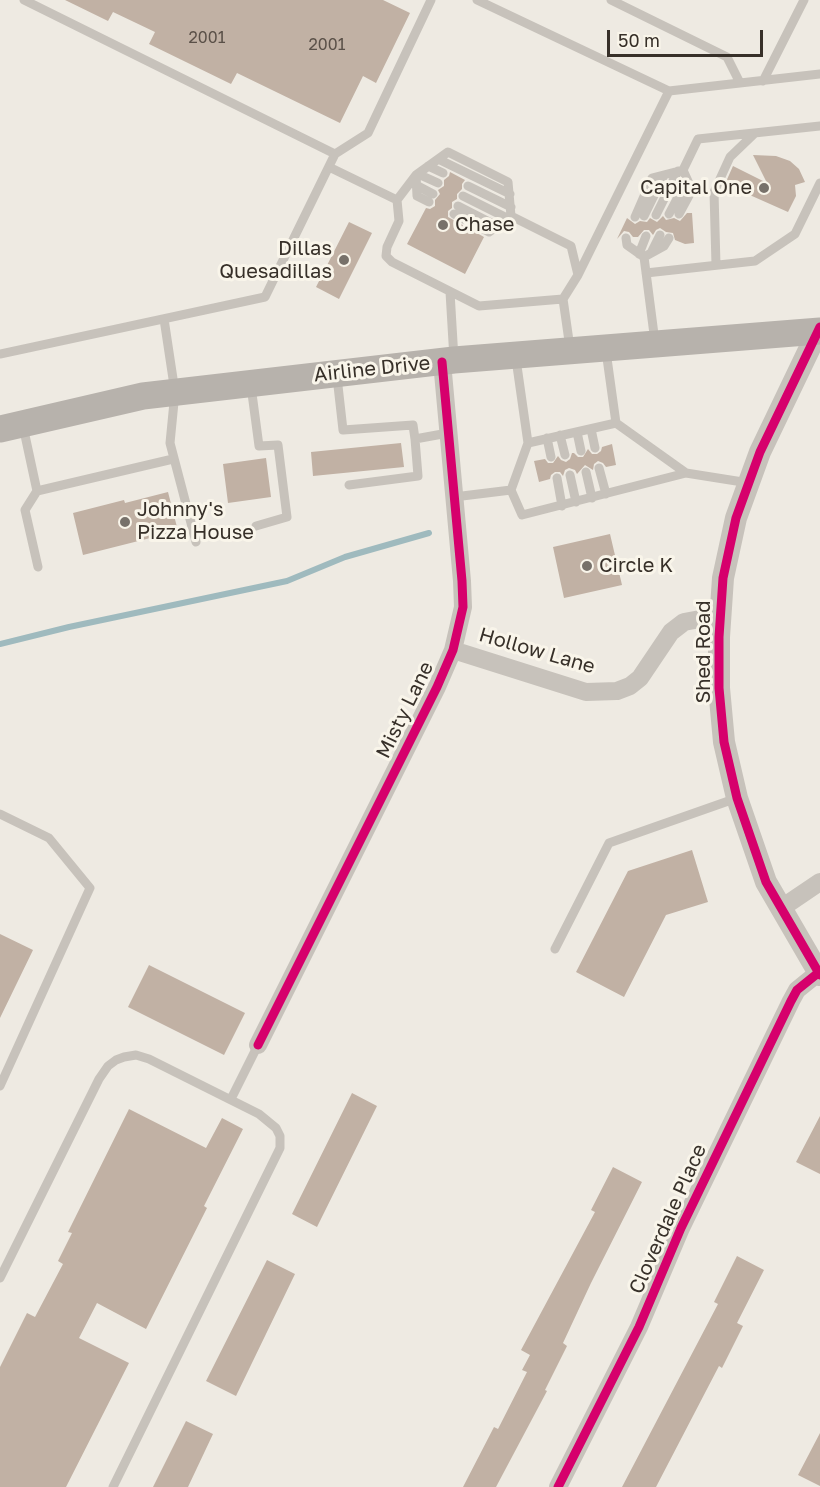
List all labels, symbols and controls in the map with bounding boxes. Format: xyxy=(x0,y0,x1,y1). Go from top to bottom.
scale bar xyxy=(610,18,766,56)
house number: 2001 xyxy=(189,28,225,48)
text: 50 m xyxy=(618,29,660,51)
house number: 2001 xyxy=(309,35,345,55)
place label: Capital One xyxy=(640,176,752,200)
marker: Capital One xyxy=(757,181,771,195)
place label: Chase xyxy=(455,213,514,237)
marker: Chase xyxy=(436,218,450,232)
place label: Dillas Quesadillas xyxy=(219,237,332,284)
marker: Dillas Quesadillas xyxy=(337,253,351,267)
street label: Airline Drive xyxy=(313,351,431,387)
place label: Johnny's Pizza House xyxy=(137,498,254,545)
marker: Johnny's Pizza House xyxy=(118,515,132,529)
place label: Circle K xyxy=(599,554,673,578)
marker: Circle K xyxy=(580,559,594,573)
street label: Shed Road xyxy=(692,601,716,703)
street label: Hollow Lane xyxy=(476,623,598,679)
street label: Misty Lane xyxy=(371,658,439,762)
street label: Cloverdale Place xyxy=(624,1141,712,1297)

